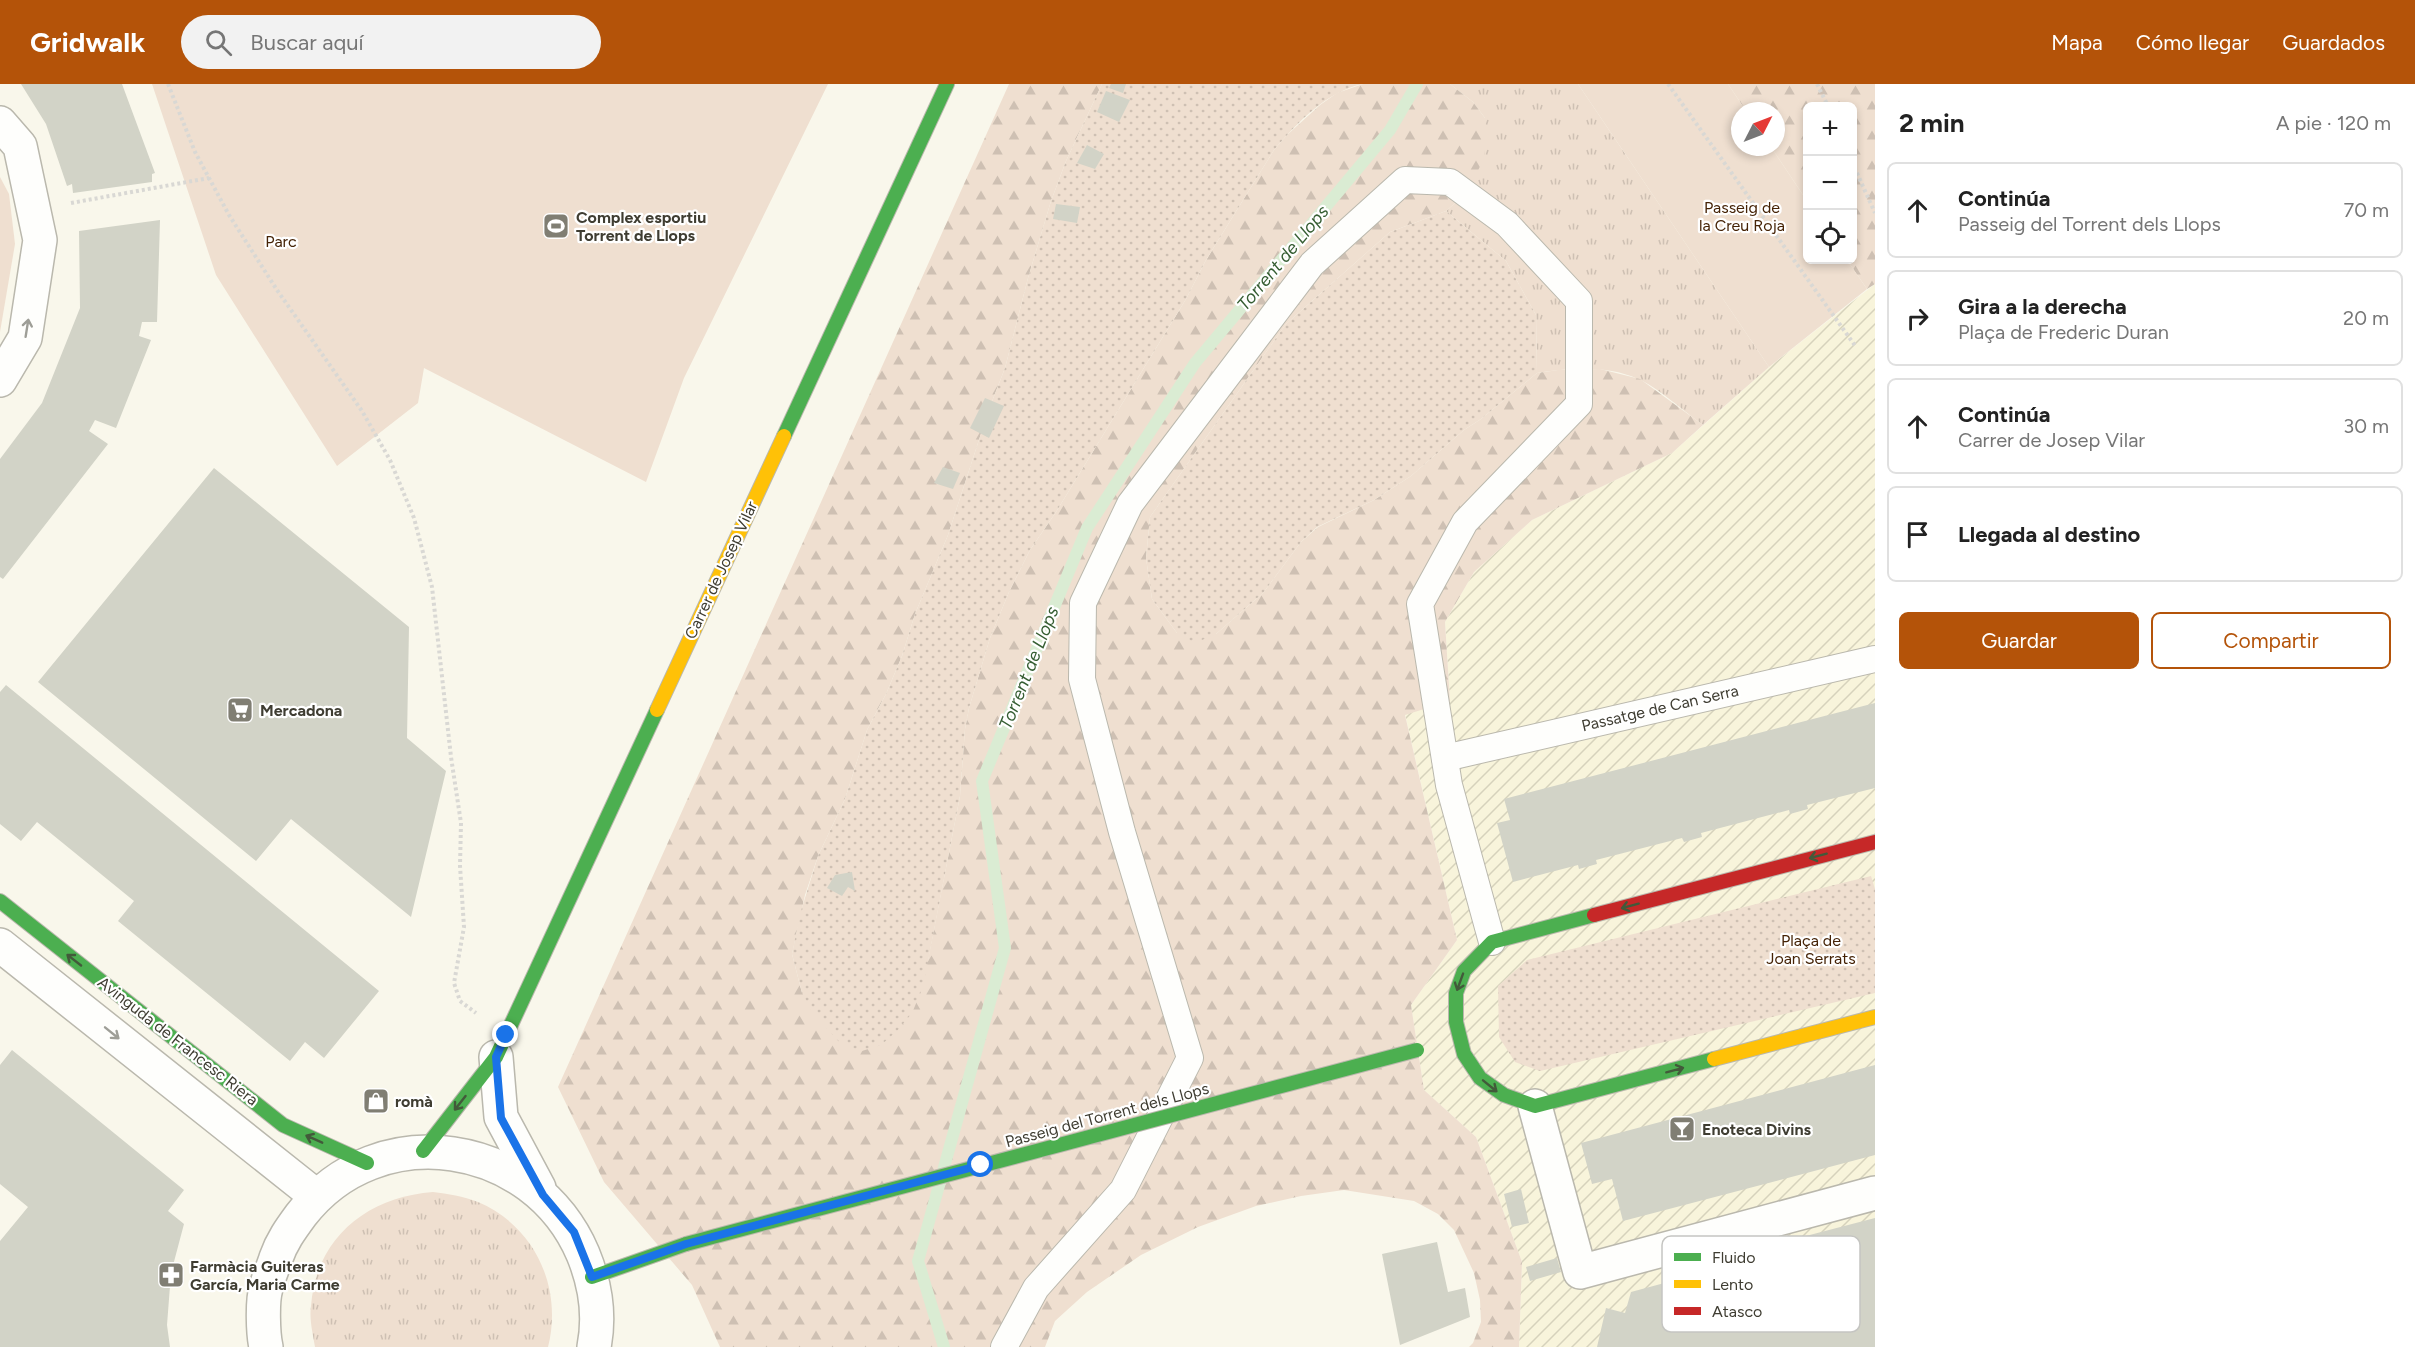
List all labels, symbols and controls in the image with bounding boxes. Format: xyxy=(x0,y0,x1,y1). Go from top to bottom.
search box xyxy=(181,15,601,69)
text: Gridwalk xyxy=(30,25,145,59)
icon: search xyxy=(202,26,235,59)
text: Buscar aquí xyxy=(250,29,364,56)
text: Mapa xyxy=(2051,30,2103,55)
text: Cómo llegar xyxy=(2136,30,2249,55)
text: Guardados xyxy=(2282,30,2385,55)
north arrow xyxy=(1731,102,1785,156)
map controls xyxy=(1803,102,1857,264)
button: + xyxy=(1803,102,1857,156)
text: 2 min xyxy=(1899,107,1965,139)
text: A pie · 120 m xyxy=(2276,111,2391,135)
button: − xyxy=(1803,156,1857,210)
text: Continúa xyxy=(1958,185,2051,212)
icon: ahead xyxy=(1901,194,1934,227)
park label: Passeig de la Creu Roja xyxy=(1699,198,1785,235)
text: 70 m xyxy=(2343,198,2389,222)
water label: Torrent de Llops xyxy=(1233,200,1334,315)
place label: Complex esportiu Torrent de Llops xyxy=(576,208,706,245)
button: locate xyxy=(1803,210,1857,264)
sports icon: Complex esportiu Torrent de Llops xyxy=(541,211,571,241)
text: Passeig del Torrent dels Llops xyxy=(1958,212,2221,236)
park label: Parc xyxy=(265,232,297,251)
text: Gira a la derecha xyxy=(1958,293,2127,320)
icon: right xyxy=(1901,302,1934,335)
text: 20 m xyxy=(2343,306,2389,330)
one-way arrow xyxy=(21,319,32,339)
text: Plaça de Frederic Duran xyxy=(1958,320,2169,344)
text: Continúa xyxy=(1958,401,2051,428)
icon: ahead xyxy=(1901,410,1934,443)
text: 30 m xyxy=(2343,414,2389,438)
text: Carrer de Josep Vilar xyxy=(1958,428,2145,452)
street label: Carrer de Josep Vilar xyxy=(681,498,761,642)
icon: arrive xyxy=(1901,518,1934,551)
text: Llegada al destino xyxy=(1958,521,2140,548)
water label: Torrent de Llops xyxy=(994,603,1064,733)
button: Guardar xyxy=(1899,612,2139,669)
button: Compartir xyxy=(2151,612,2391,669)
street label: Passatge de Can Serra xyxy=(1580,681,1740,735)
supermarket icon: Mercadona xyxy=(225,695,255,725)
place label: Mercadona xyxy=(260,701,342,720)
one-way arrow xyxy=(1809,851,1828,863)
one-way arrow xyxy=(1621,900,1640,912)
park label: Plaça de Joan Serrats xyxy=(1766,931,1856,968)
one-way arrow xyxy=(66,953,82,966)
one-way arrow xyxy=(1454,972,1465,991)
street label: Avinguda de Francesc Riera xyxy=(94,973,262,1109)
route end xyxy=(492,1021,518,1047)
one-way arrow xyxy=(103,1027,119,1040)
one-way arrow xyxy=(1665,1063,1684,1075)
street label: Passeig del Torrent dels Llops xyxy=(1003,1079,1211,1151)
one-way arrow xyxy=(1482,1079,1497,1093)
shop icon: romà xyxy=(361,1086,391,1116)
place label: romà xyxy=(395,1092,433,1111)
one-way arrow xyxy=(454,1095,466,1111)
bar icon: Enoteca Divins xyxy=(1667,1114,1697,1144)
place label: Enoteca Divins xyxy=(1702,1120,1812,1139)
one-way arrow xyxy=(305,1132,323,1143)
route start xyxy=(967,1151,993,1177)
legend xyxy=(1662,1236,1860,1332)
text: Fluido xyxy=(1712,1248,1756,1267)
place label: Farmàcia Guiteras García, Maria Carme xyxy=(190,1257,340,1294)
pharmacy icon: Farmàcia Guiteras García, Maria Carme xyxy=(156,1260,186,1290)
text: Lento xyxy=(1712,1275,1753,1294)
text: Atasco xyxy=(1712,1302,1762,1321)

